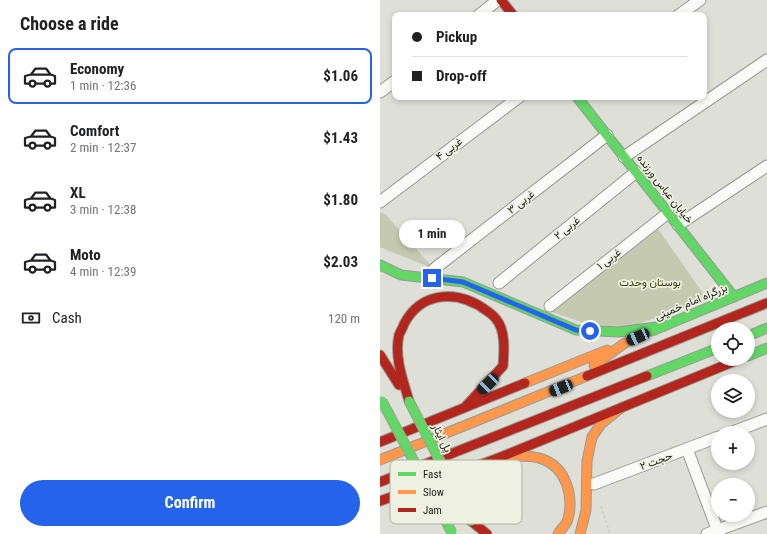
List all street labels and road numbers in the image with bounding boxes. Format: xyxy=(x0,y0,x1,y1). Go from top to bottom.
street label: غربی ۴ xyxy=(433,135,465,163)
street label: خیابان عباس ورزنده xyxy=(634,152,696,226)
street label: غربی ۳ xyxy=(505,187,537,217)
street label: غربی ۲ xyxy=(551,214,583,242)
street label: غربی ۱ xyxy=(594,245,624,272)
street label: بزرگراه امام خمینی xyxy=(653,281,730,324)
street label: پل ایثار xyxy=(428,421,455,455)
street label: حجت ۲ xyxy=(638,449,674,473)

